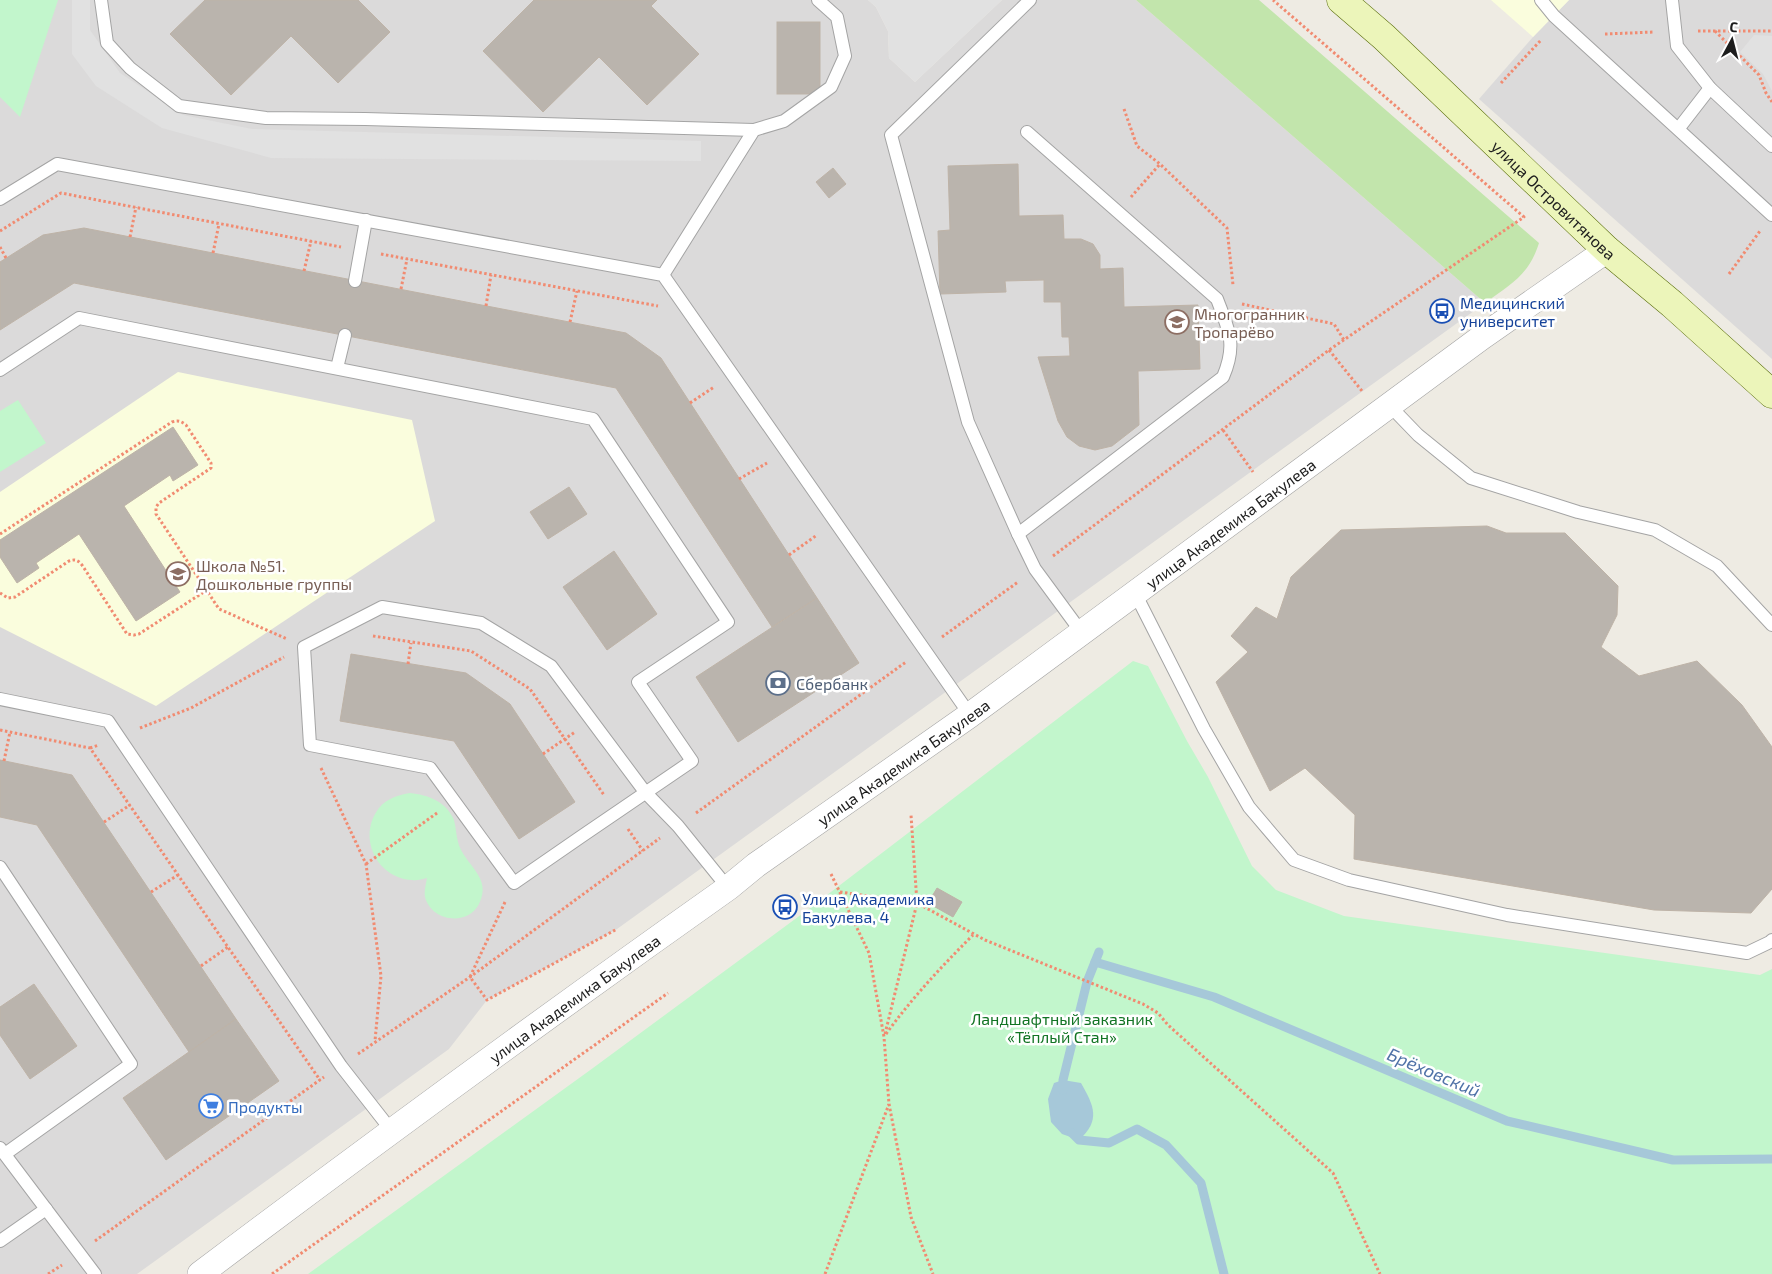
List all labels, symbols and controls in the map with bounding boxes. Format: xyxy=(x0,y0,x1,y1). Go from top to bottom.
north arrow xyxy=(1707,15,1757,65)
text: С xyxy=(1729,18,1739,36)
street label: улица Островитянова xyxy=(1488,136,1620,263)
place label: Медицинский университет xyxy=(1460,293,1565,331)
bus stop icon: Медицинский университет xyxy=(1429,298,1455,324)
place label: Многогранник Тропарёво xyxy=(1194,304,1305,341)
school or university icon: Многогранник Тропарёво xyxy=(1164,309,1190,335)
street label: улица Академика Бакулева xyxy=(1141,454,1319,593)
place label: Школа №51. Дошкольные группы xyxy=(196,556,352,594)
school or university icon: Школа №51. Дошкольные группы xyxy=(165,561,191,587)
bank icon: Сбербанк xyxy=(765,670,791,696)
place label: Сбербанк xyxy=(796,674,869,693)
street label: улица Академика Бакулева xyxy=(813,695,993,830)
place label: Улица Академика Бакулева, 4 xyxy=(802,889,934,927)
bus stop icon: Улица Академика Бакулева, 4 xyxy=(772,894,798,920)
street label: улица Академика Бакулева xyxy=(485,930,664,1067)
park label: Ландшафтный заказник «Тёплый Стан» xyxy=(971,1009,1154,1046)
water label: Брёховский xyxy=(1384,1043,1484,1101)
supermarket icon: Продукты xyxy=(198,1093,224,1119)
place label: Продукты xyxy=(228,1097,303,1117)

